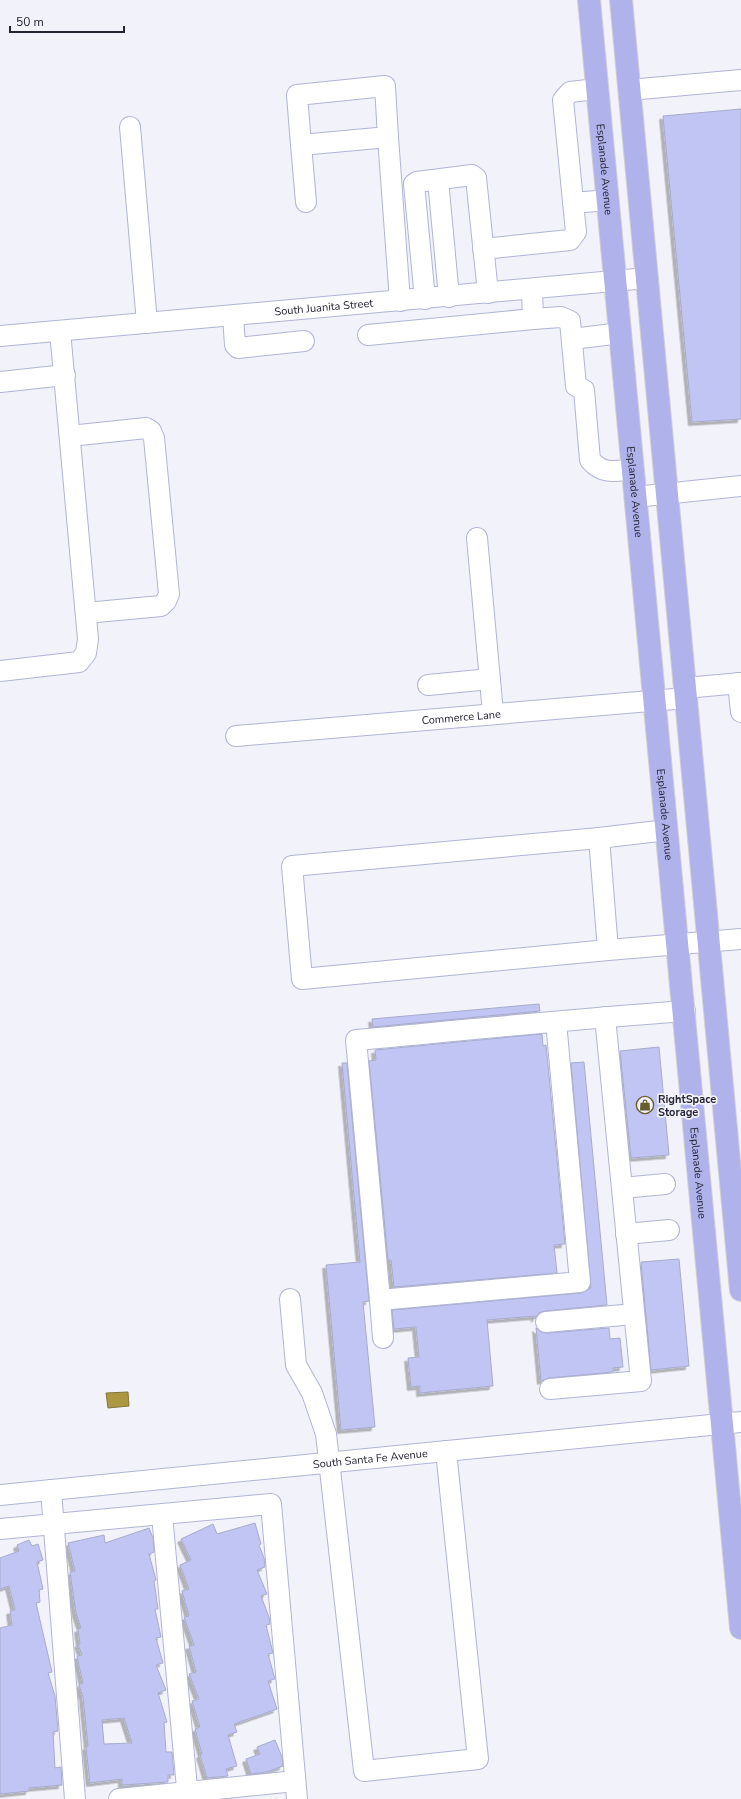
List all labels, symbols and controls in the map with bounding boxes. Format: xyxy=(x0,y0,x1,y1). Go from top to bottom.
scale bar xyxy=(10,8,124,34)
text: 50 m xyxy=(16,14,44,30)
street label: Esplanade Avenue xyxy=(593,123,616,216)
street label: South Juanita Street xyxy=(274,296,374,319)
street label: Esplanade Avenue xyxy=(623,445,646,538)
street label: Commerce Lane xyxy=(421,707,502,728)
street label: Esplanade Avenue xyxy=(653,768,676,861)
place label: RightSpace Storage xyxy=(658,1092,716,1120)
shop icon: RightSpace Storage xyxy=(635,1095,655,1115)
street label: Esplanade Avenue xyxy=(686,1127,710,1220)
street label: South Santa Fe Avenue xyxy=(312,1446,429,1472)

